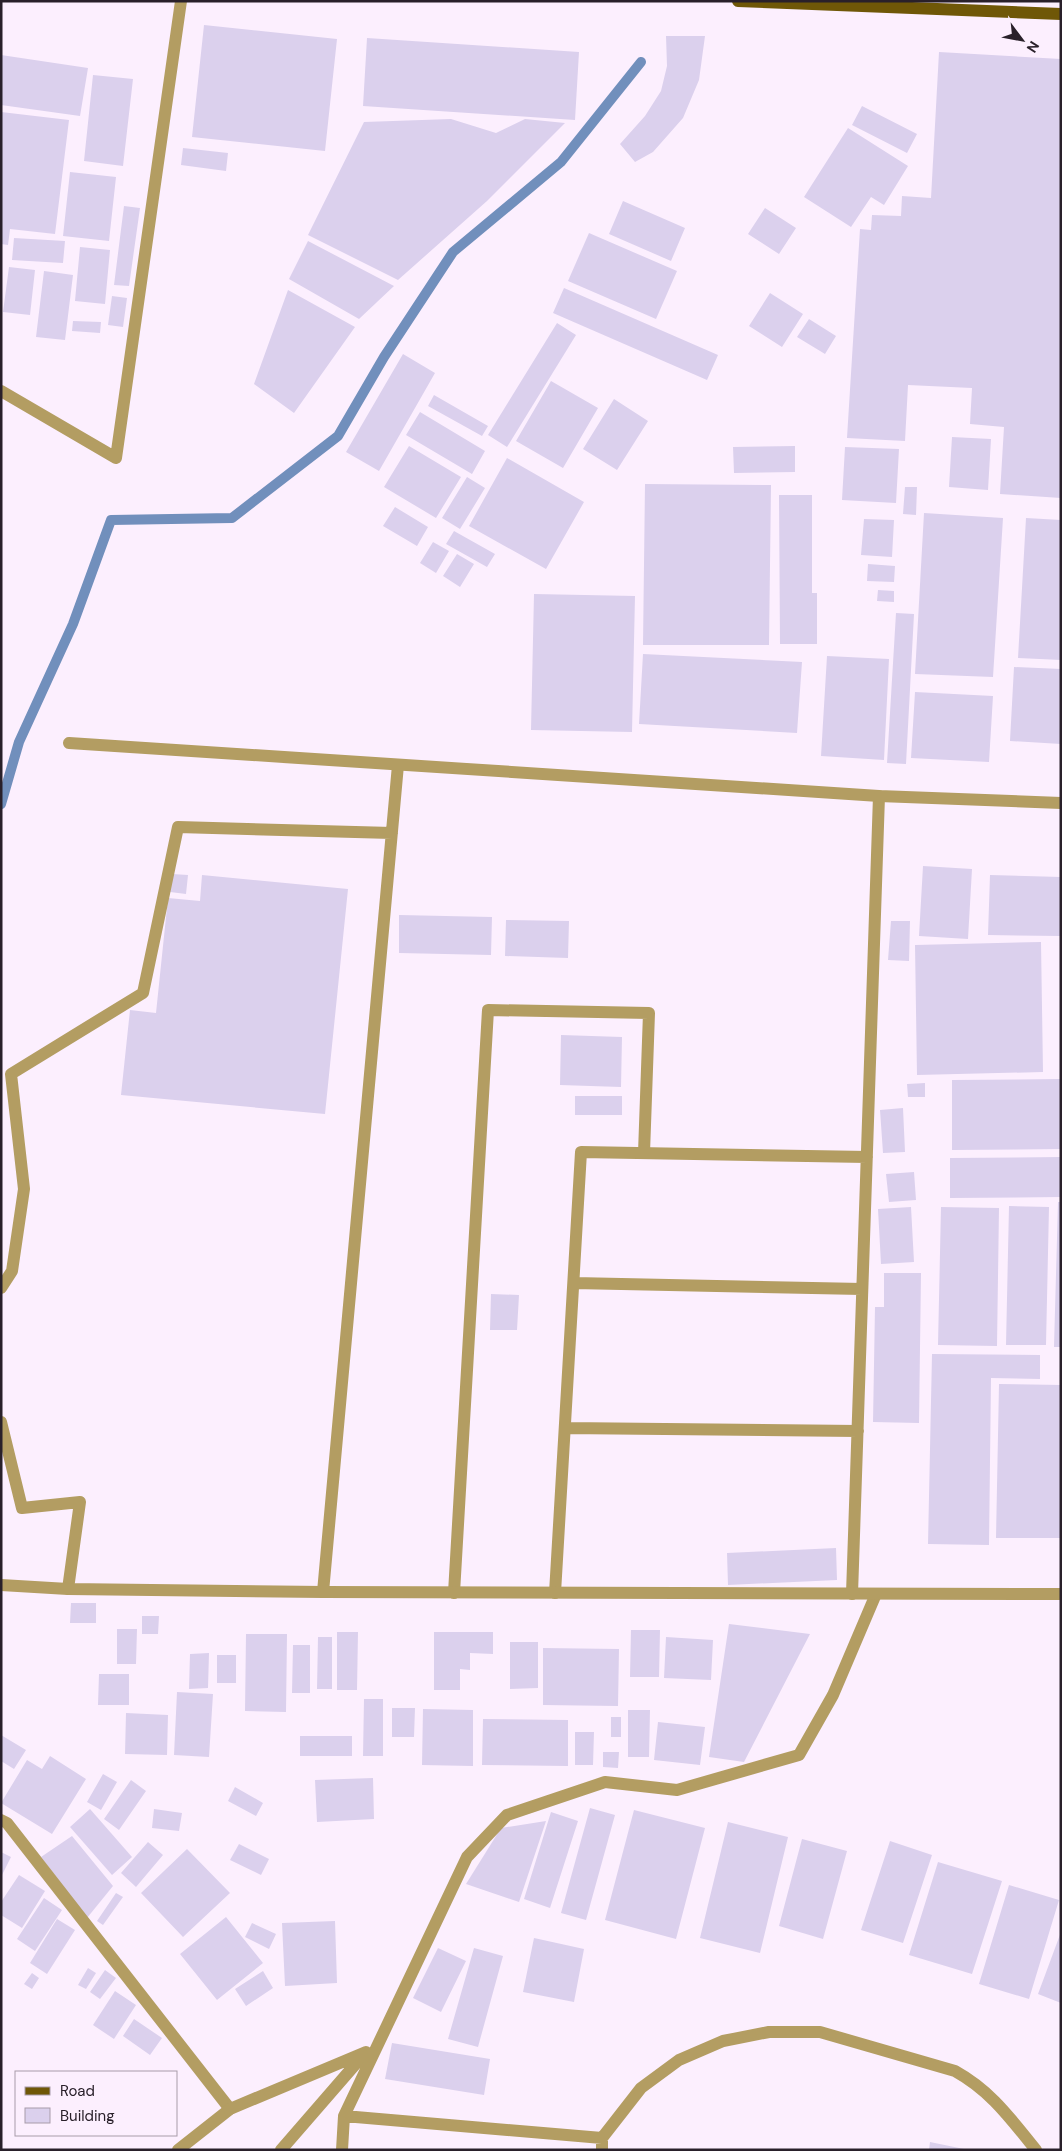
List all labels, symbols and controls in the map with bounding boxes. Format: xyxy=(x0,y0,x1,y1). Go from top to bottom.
north arrow xyxy=(997,15,1047,65)
text: N xyxy=(1023,38,1043,56)
legend xyxy=(15,2071,178,2136)
text: Road xyxy=(60,2081,95,2101)
text: Building xyxy=(60,2106,115,2126)

